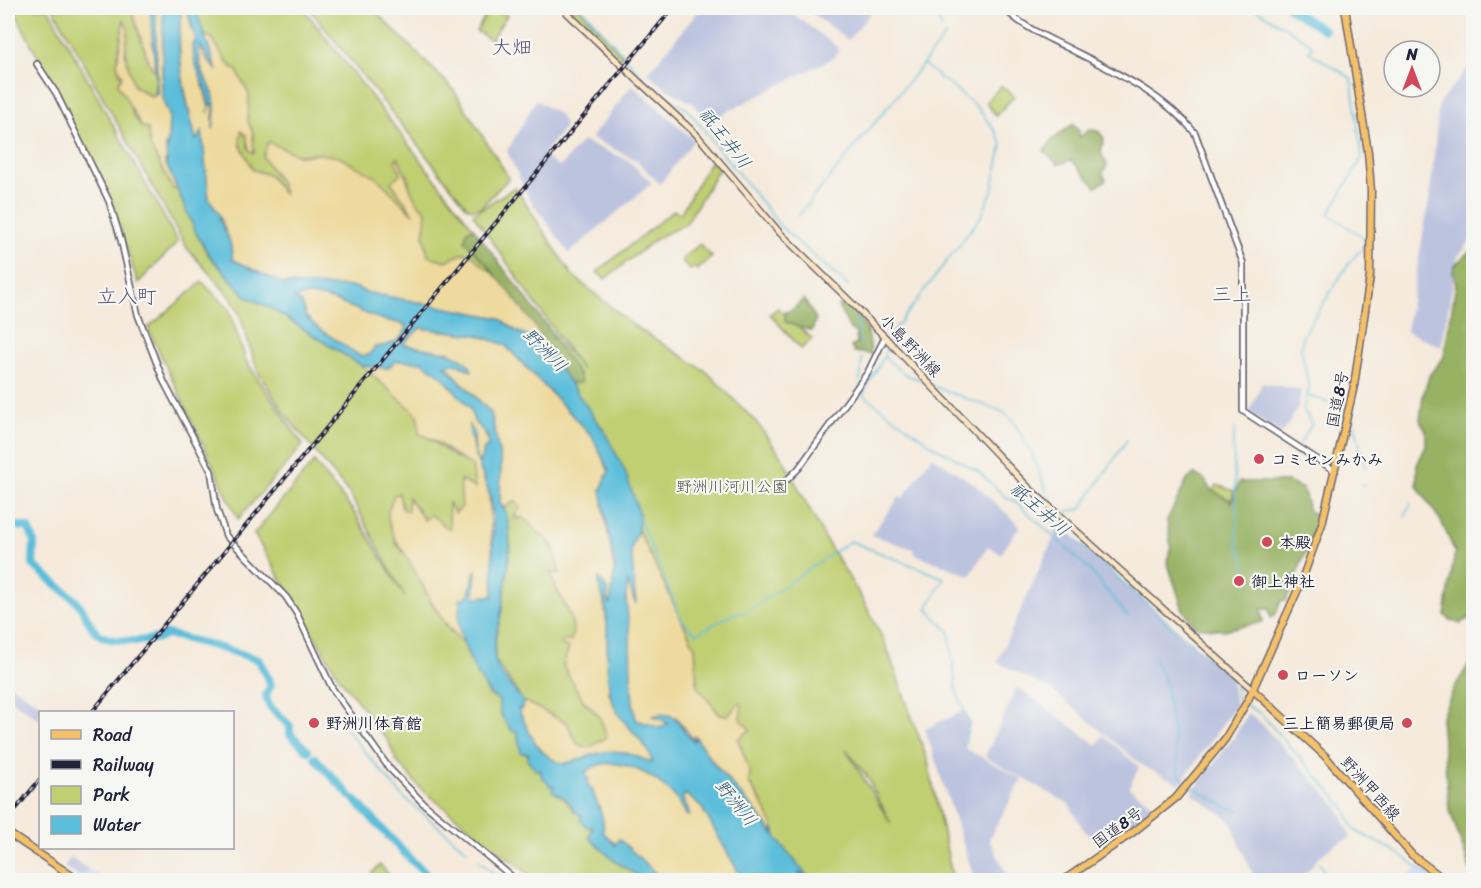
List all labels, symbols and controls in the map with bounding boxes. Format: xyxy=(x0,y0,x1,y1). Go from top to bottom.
district label: 大畑 xyxy=(492,30,532,65)
north arrow xyxy=(1382,39,1442,99)
text: N xyxy=(1405,40,1418,69)
water label: 祇王井川 xyxy=(690,100,760,176)
district label: 三上 xyxy=(1212,277,1252,312)
district label: 立入町 xyxy=(97,279,157,314)
street label: 小島野洲線 xyxy=(872,306,949,384)
water label: 野洲川 xyxy=(515,320,575,380)
street label: 国道8号 xyxy=(1318,368,1357,430)
place label: コミセンみかみ xyxy=(1271,445,1383,474)
marker: コミセンみかみ xyxy=(1252,452,1266,466)
park label: 野洲川河川公園 xyxy=(676,472,788,501)
water label: 祇王井川 xyxy=(1002,473,1078,545)
place label: 本殿 xyxy=(1279,528,1311,557)
marker: 本殿 xyxy=(1260,535,1274,549)
place label: 御上神社 xyxy=(1251,567,1315,596)
marker: 御上神社 xyxy=(1232,574,1246,588)
place label: ローソン xyxy=(1295,661,1359,690)
marker: ローソン xyxy=(1276,668,1290,682)
place label: 野洲川体育館 xyxy=(326,709,422,738)
place label: 三上簡易郵便局 xyxy=(1283,709,1395,738)
legend xyxy=(39,711,234,849)
marker: 野洲川体育館 xyxy=(307,716,321,730)
marker: 三上簡易郵便局 xyxy=(1400,716,1414,730)
text: Road xyxy=(93,719,133,751)
text: Railway xyxy=(93,749,155,781)
street label: 野洲甲西線 xyxy=(1333,749,1408,828)
water label: 野洲川 xyxy=(707,772,765,834)
text: Park xyxy=(93,779,130,811)
street label: 国道8号 xyxy=(1085,799,1149,856)
text: Water xyxy=(93,809,142,841)

